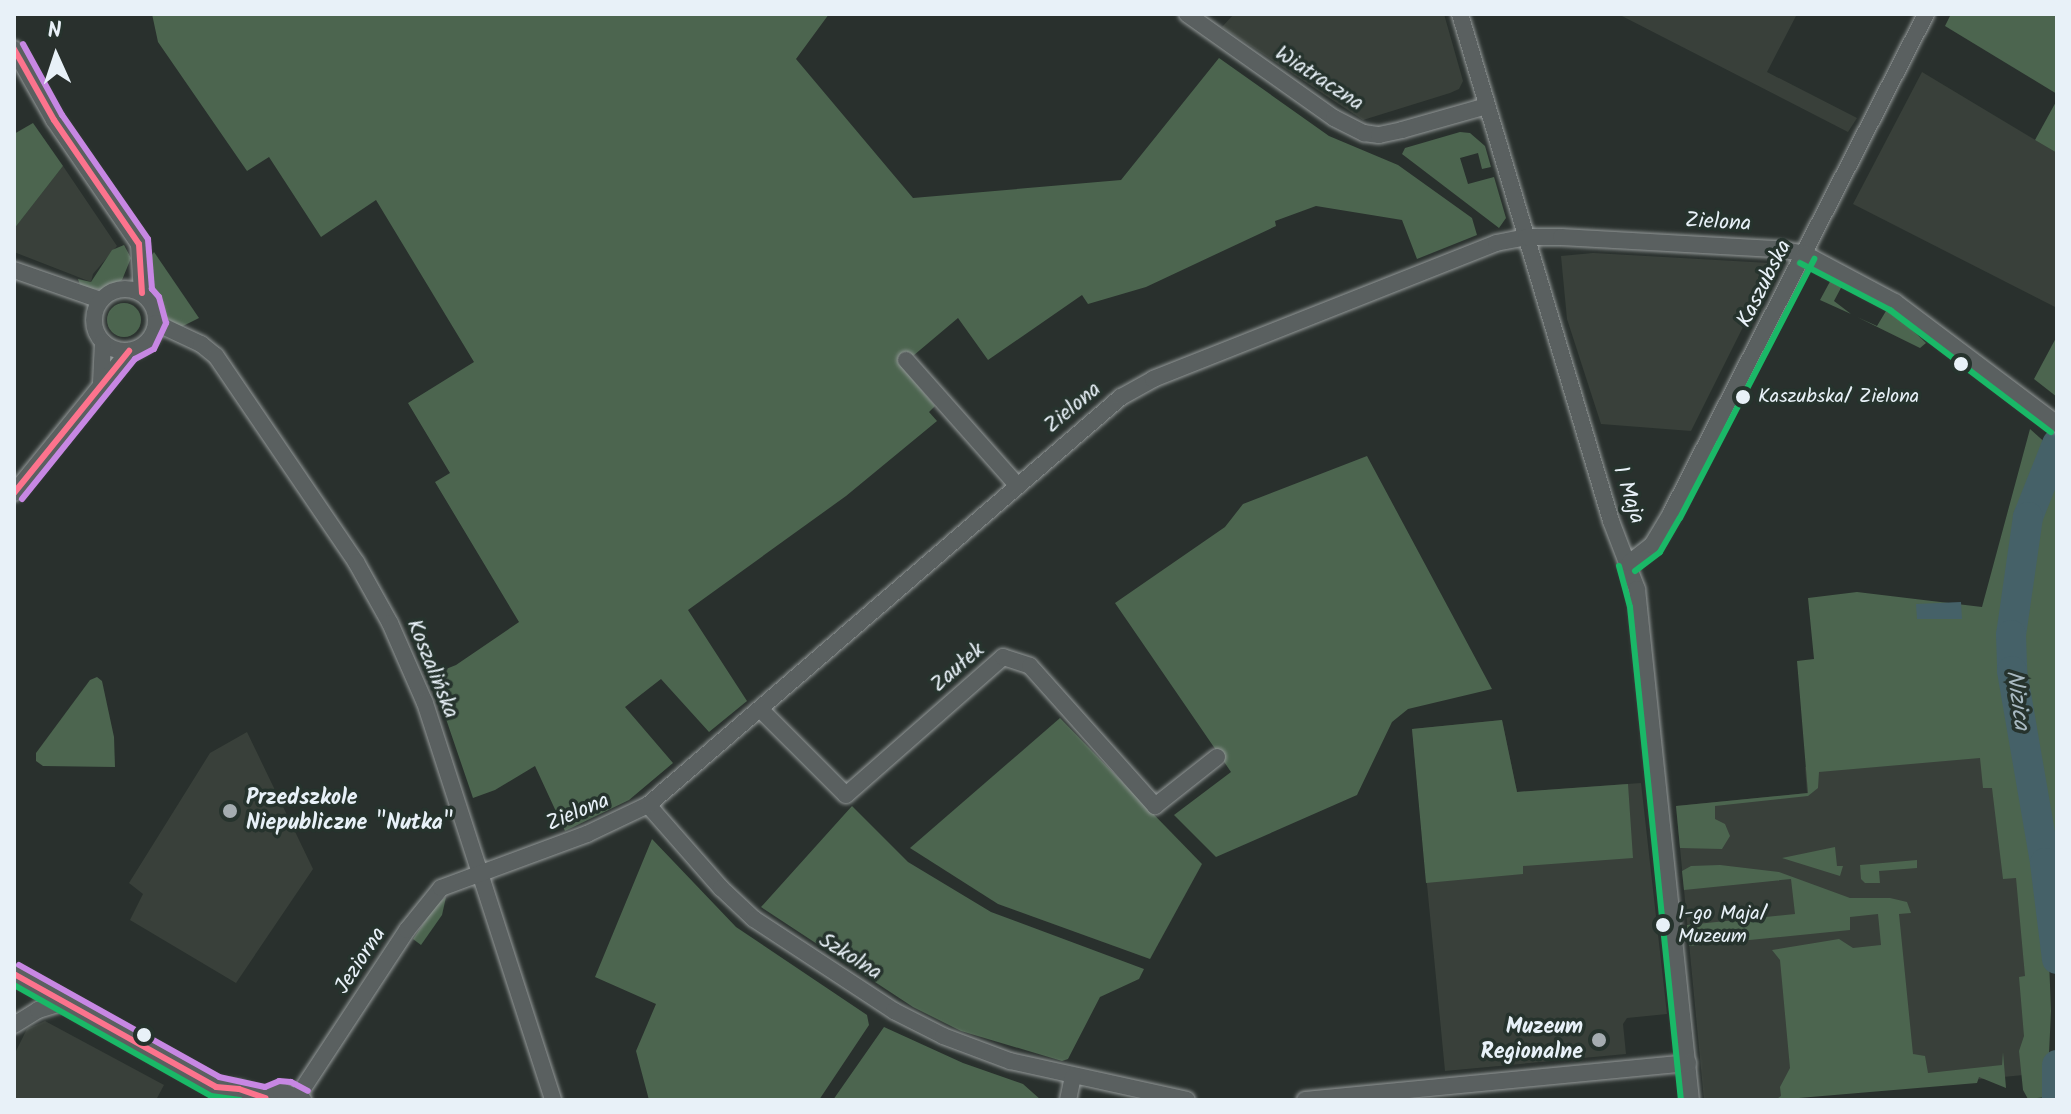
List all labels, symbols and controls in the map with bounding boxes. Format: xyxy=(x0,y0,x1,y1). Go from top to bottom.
text: N xyxy=(47,14,63,49)
north arrow xyxy=(16,16,96,96)
street label: Wiatraczna xyxy=(1270,41,1368,117)
street label: Zielona xyxy=(1684,208,1752,238)
street label: Kaszubska xyxy=(1732,236,1798,332)
unlabelled marker xyxy=(1953,356,1969,372)
street label: Zielona xyxy=(1039,377,1107,439)
place label: Kaszubska/ Zielona xyxy=(1758,385,1919,409)
marker: Kaszubska/ Zielona xyxy=(1735,389,1751,405)
street label: 1 Maja xyxy=(1606,463,1650,527)
street label: Koszalińska xyxy=(400,616,464,722)
street label: Zaułek xyxy=(926,637,990,699)
water label: Nizica xyxy=(1999,668,2035,732)
place label: Przedszkole Niepubliczne "Nutka" xyxy=(246,785,453,836)
street label: Zielona xyxy=(542,788,614,838)
marker: Przedszkole Niepubliczne "Nutka" xyxy=(221,802,239,820)
place label: 1-go Maja/ Muzeum xyxy=(1678,902,1767,949)
marker: 1-go Maja/ Muzeum xyxy=(1655,917,1671,933)
street label: Jeziorna xyxy=(330,923,392,999)
street label: Szkolna xyxy=(814,928,886,986)
place label: Muzeum Regionalne xyxy=(1481,1014,1583,1066)
unlabelled marker xyxy=(136,1027,152,1043)
marker: Muzeum Regionalne xyxy=(1590,1031,1608,1049)

